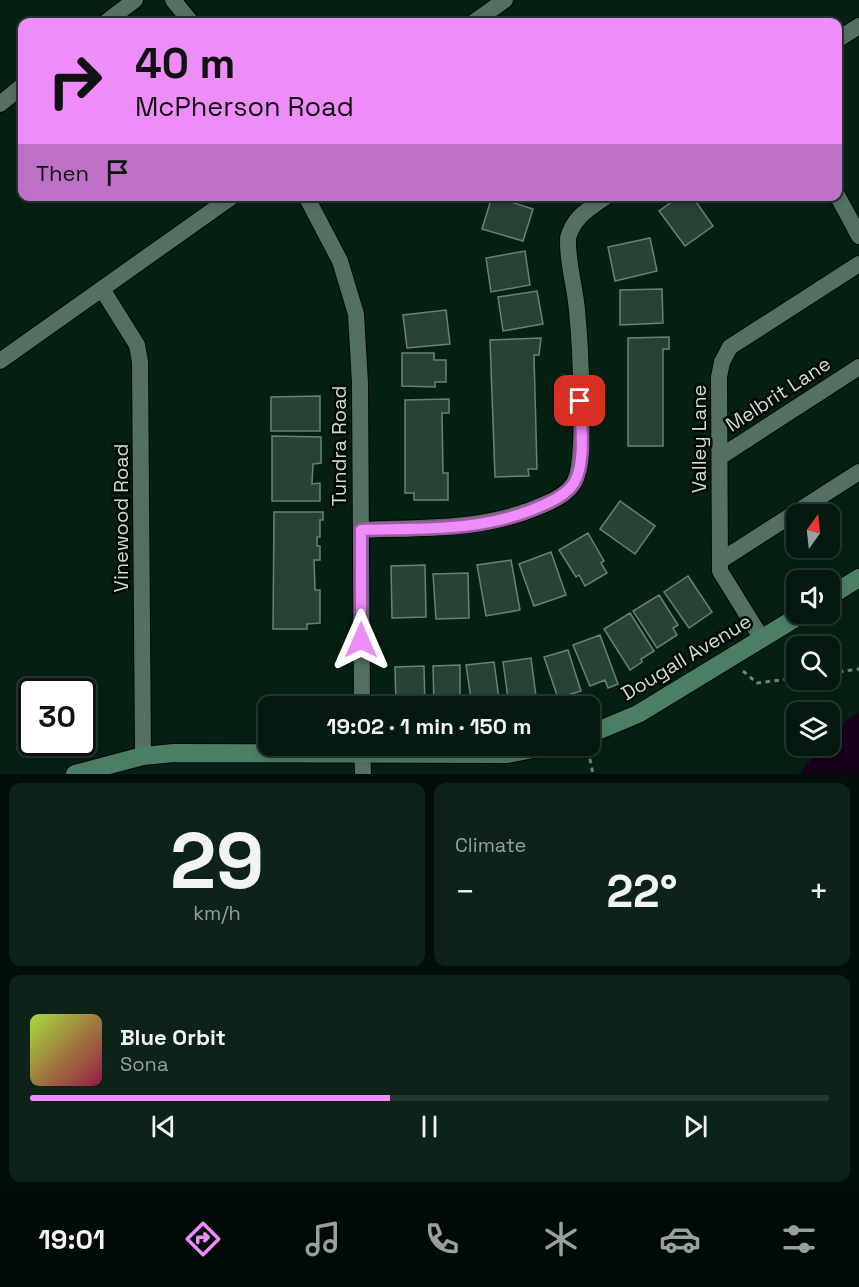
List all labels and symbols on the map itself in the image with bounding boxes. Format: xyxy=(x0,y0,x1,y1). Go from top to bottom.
street label: Melbrit Lane xyxy=(721,350,835,438)
pin xyxy=(554,375,605,426)
street label: Valley Lane xyxy=(686,385,712,493)
street label: Tundra Road xyxy=(326,386,352,506)
street label: Vinewood Road xyxy=(108,444,134,592)
north arrow xyxy=(786,504,840,558)
position arrow xyxy=(329,608,393,672)
street label: Dougall Avenue xyxy=(616,608,756,706)
speed limit sign: 30 xyxy=(18,678,96,756)

